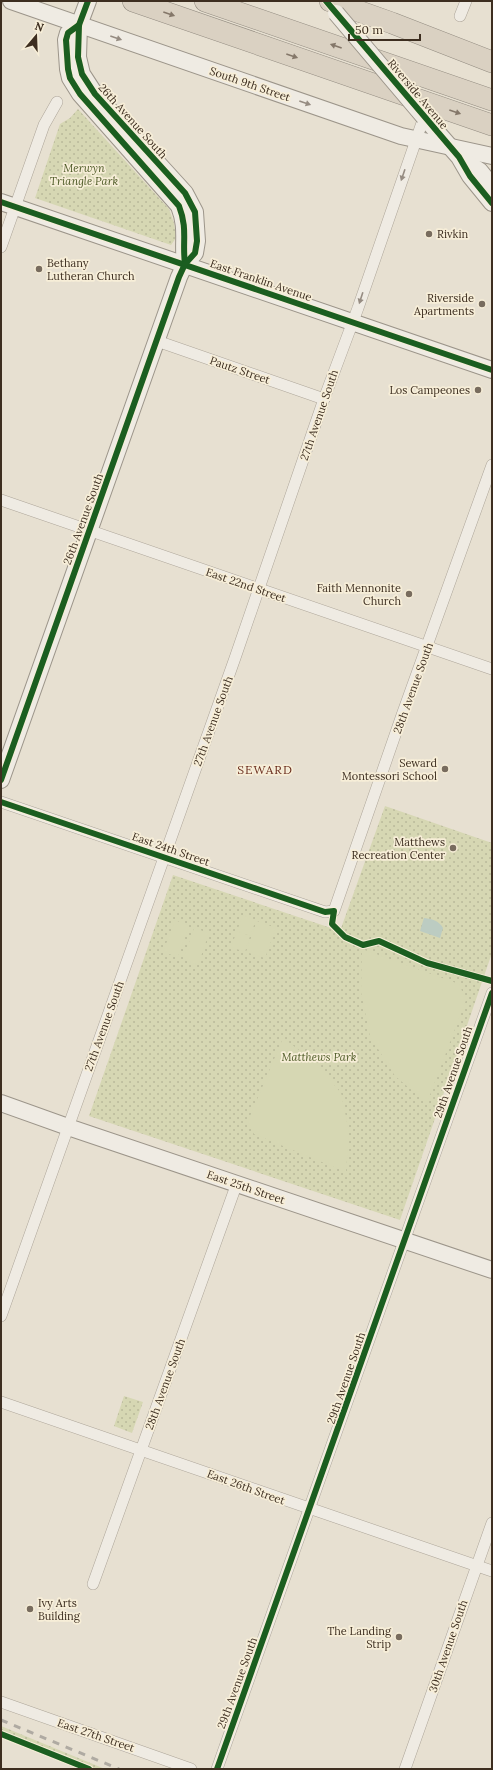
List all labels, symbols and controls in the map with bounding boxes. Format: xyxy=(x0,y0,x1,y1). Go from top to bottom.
one-way arrow xyxy=(164,11,176,17)
north arrow xyxy=(16,16,56,56)
scale bar xyxy=(349,16,420,42)
text: N xyxy=(33,19,46,35)
text: 50 m xyxy=(355,22,383,37)
one-way arrow xyxy=(111,35,123,41)
one-way arrow xyxy=(330,43,342,49)
one-way arrow xyxy=(287,54,299,60)
street label: Riverside Avenue xyxy=(385,56,451,132)
street label: South 9th Street xyxy=(208,64,293,105)
street label: 26th Avenue South xyxy=(96,81,171,162)
one-way arrow xyxy=(300,100,312,106)
one-way arrow xyxy=(449,110,461,116)
park label: Merwyn Triangle Park xyxy=(50,161,118,188)
one-way arrow xyxy=(400,170,406,182)
place label: Rivkin xyxy=(437,227,469,241)
marker: Rivkin xyxy=(424,229,434,239)
place label: Bethany Lutheran Church xyxy=(47,256,135,283)
street label: East Franklin Avenue xyxy=(208,256,314,304)
marker: Bethany Lutheran Church xyxy=(34,264,44,274)
place label: Riverside Apartments xyxy=(413,291,474,318)
one-way arrow xyxy=(358,293,364,305)
marker: Riverside Apartments xyxy=(477,299,487,309)
street label: Pautz Street xyxy=(208,353,273,387)
street label: 27th Avenue South xyxy=(297,367,341,462)
place label: Los Campeones xyxy=(389,383,470,397)
marker: Los Campeones xyxy=(473,385,483,395)
street label: 26th Avenue South xyxy=(60,471,106,567)
street label: East 22nd Street xyxy=(204,565,289,606)
place label: Faith Mennonite Church xyxy=(317,581,401,608)
marker: Faith Mennonite Church xyxy=(404,589,414,599)
street label: 28th Avenue South xyxy=(390,640,436,736)
street label: 27th Avenue South xyxy=(190,674,236,768)
place label: Seward Montessori School xyxy=(342,756,437,783)
district label: SEWARD xyxy=(237,762,293,777)
marker: Seward Montessori School xyxy=(440,764,450,774)
street label: East 24th Street xyxy=(130,829,212,869)
place label: Matthews Recreation Center xyxy=(352,835,445,862)
marker: Matthews Recreation Center xyxy=(448,843,458,853)
street label: 27th Avenue South xyxy=(81,979,127,1073)
street label: 29th Avenue South xyxy=(431,1024,475,1120)
park label: Matthews Park xyxy=(281,1050,357,1064)
street label: East 25th Street xyxy=(205,1167,288,1207)
street label: 29th Avenue South xyxy=(324,1330,368,1426)
street label: 28th Avenue South xyxy=(142,1336,188,1432)
street label: East 26th Street xyxy=(205,1466,288,1508)
place label: Ivy Arts Building xyxy=(38,1596,81,1623)
street label: 30th Avenue South xyxy=(426,1597,471,1694)
marker: Ivy Arts Building xyxy=(25,1604,35,1614)
place label: The Landing Strip xyxy=(327,1624,392,1651)
marker: The Landing Strip xyxy=(394,1632,404,1642)
street label: 29th Avenue South xyxy=(214,1635,260,1731)
street label: East 27th Street xyxy=(56,1715,137,1755)

